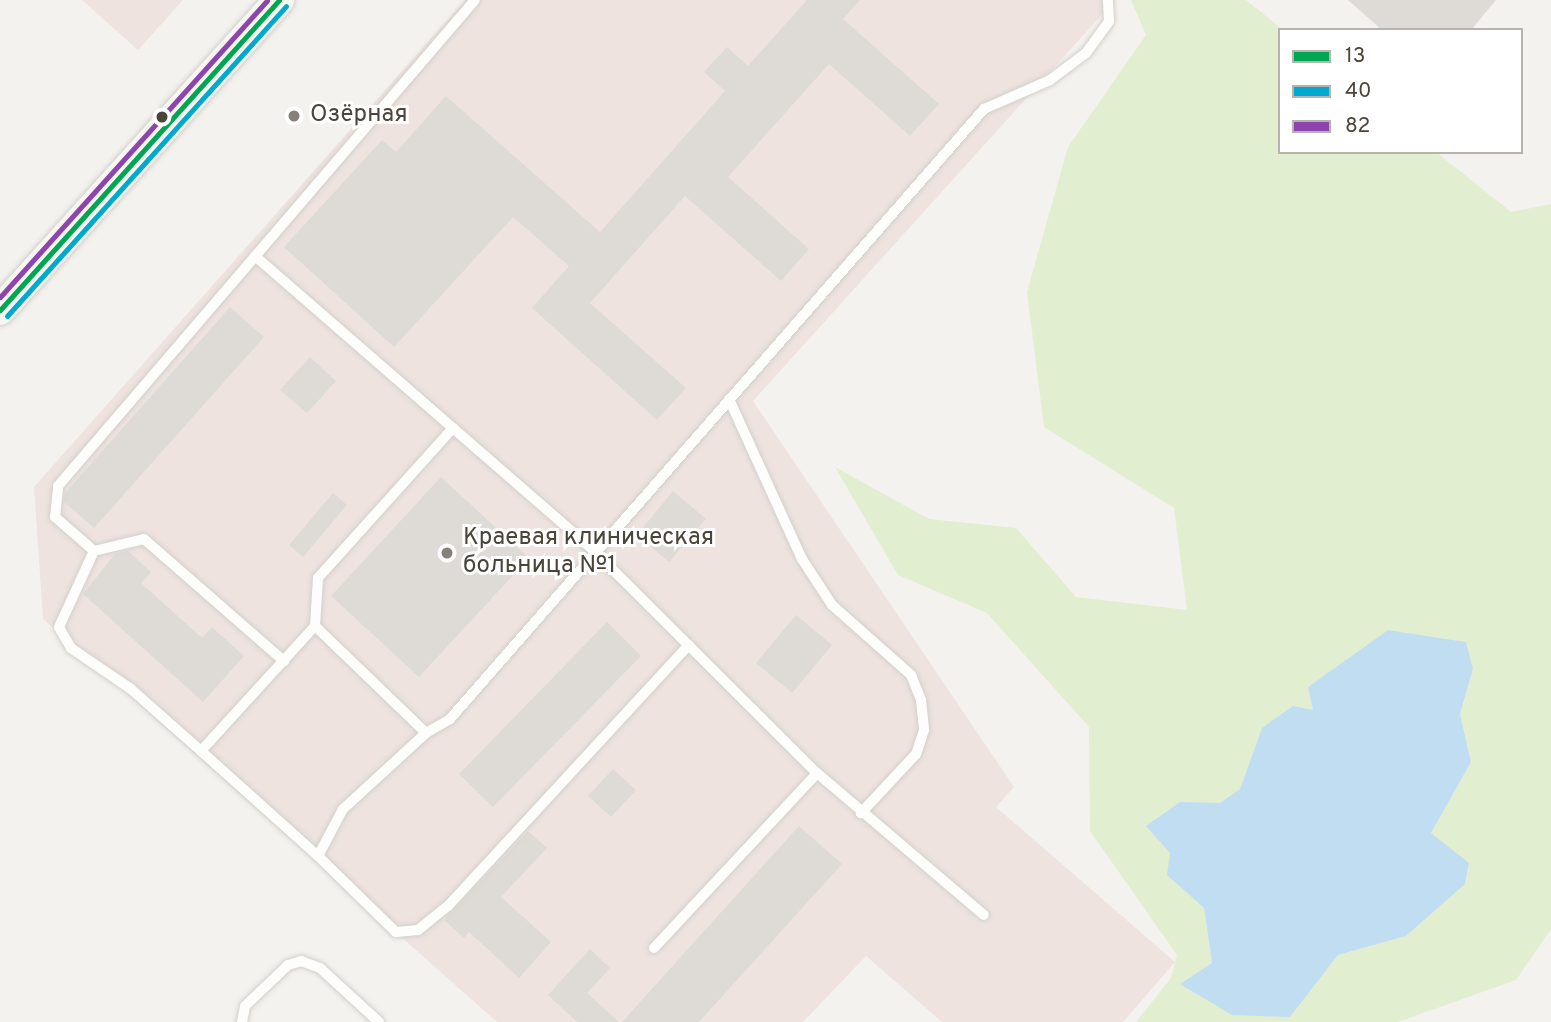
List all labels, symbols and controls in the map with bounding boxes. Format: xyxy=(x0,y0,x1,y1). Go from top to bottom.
legend xyxy=(1278,28,1523,154)
text: 13 xyxy=(1345,43,1365,70)
text: 40 xyxy=(1345,78,1372,105)
place label: Озёрная xyxy=(310,102,408,130)
marker: Озёрная xyxy=(284,106,304,126)
unlabelled marker xyxy=(155,110,169,124)
text: 82 xyxy=(1345,113,1370,140)
place label: Краевая клиническая больница №1 xyxy=(463,525,714,581)
marker: Краевая клиническая больница №1 xyxy=(437,543,457,563)

